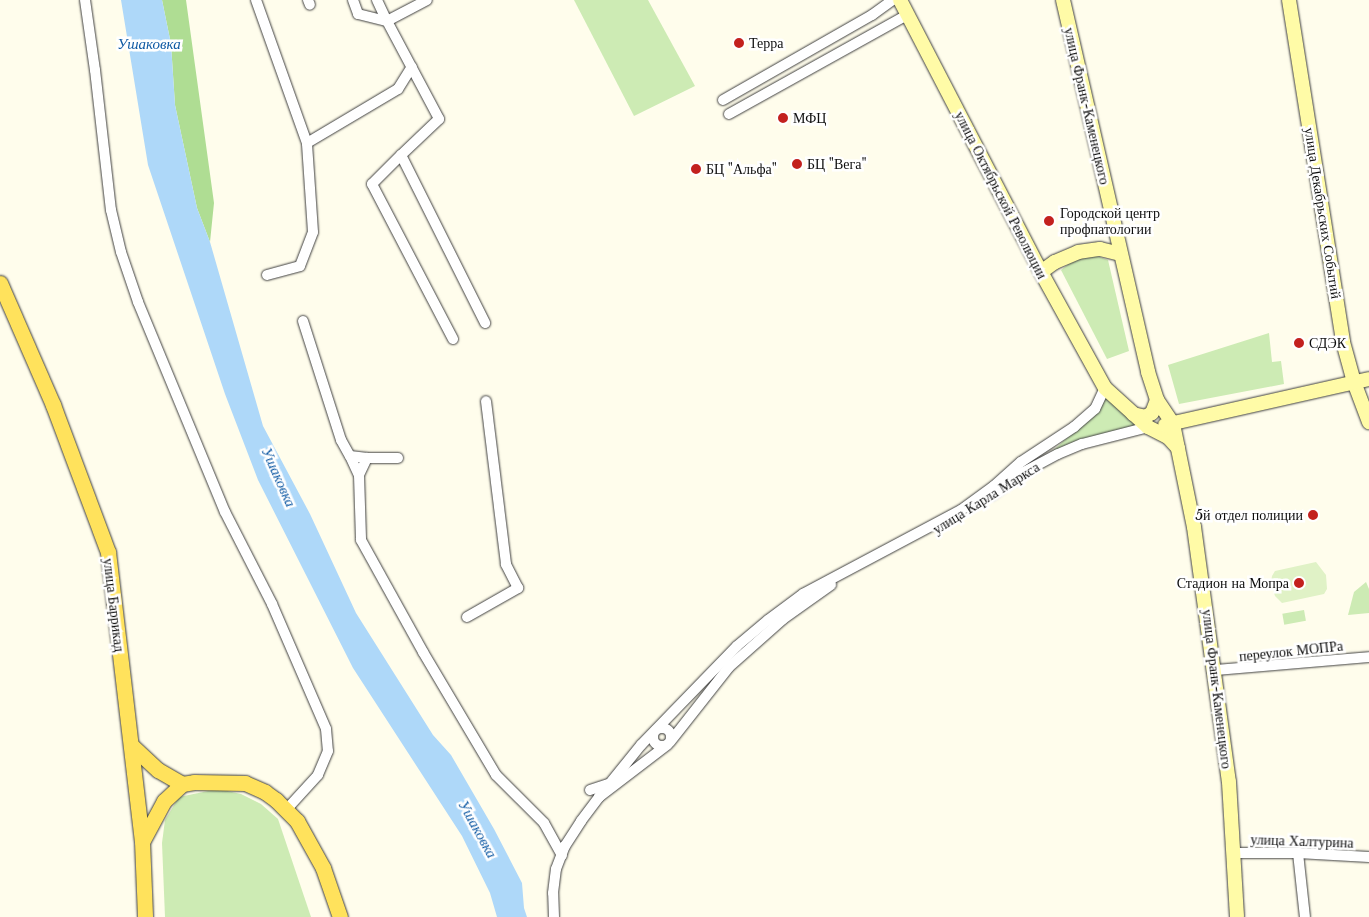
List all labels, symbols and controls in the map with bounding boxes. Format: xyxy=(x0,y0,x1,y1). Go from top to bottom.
street label: улица Франк-Каменецкого xyxy=(1061,26,1113,186)
water label: Ушаковка xyxy=(117,35,181,53)
place label: Терра xyxy=(749,35,783,51)
marker: Терра xyxy=(733,37,745,49)
street label: улица Октябрьской Революции xyxy=(951,108,1051,282)
place label: МФЦ xyxy=(793,110,826,126)
marker: МФЦ xyxy=(777,112,789,124)
street label: улица Декабрьских Событий xyxy=(1301,126,1345,300)
place label: БЦ "Вега" xyxy=(807,156,867,172)
marker: БЦ "Вега" xyxy=(791,158,803,170)
place label: БЦ "Альфа" xyxy=(706,161,777,177)
marker: БЦ "Альфа" xyxy=(690,163,702,175)
place label: Городской центр профпатологии xyxy=(1060,205,1160,238)
marker: Городской центр профпатологии xyxy=(1042,214,1056,228)
place label: СДЭК xyxy=(1309,335,1346,351)
marker: СДЭК xyxy=(1293,337,1305,349)
water label: Ушаковка xyxy=(258,444,300,510)
street label: улица Карла Маркса xyxy=(930,458,1042,538)
place label: 5й отдел полиции xyxy=(1195,507,1303,523)
marker: 5й отдел полиции xyxy=(1307,509,1319,521)
street label: улица Баррикад xyxy=(100,557,128,653)
place label: Стадион на Мопра xyxy=(1177,575,1289,591)
marker: Стадион на Мопра xyxy=(1293,577,1305,589)
street label: улица Франк-Каменецкого xyxy=(1199,608,1235,770)
street label: переулок МОПРа xyxy=(1238,637,1344,665)
water label: Ушаковка xyxy=(455,797,501,861)
street label: улица Халтурина xyxy=(1250,831,1354,851)

